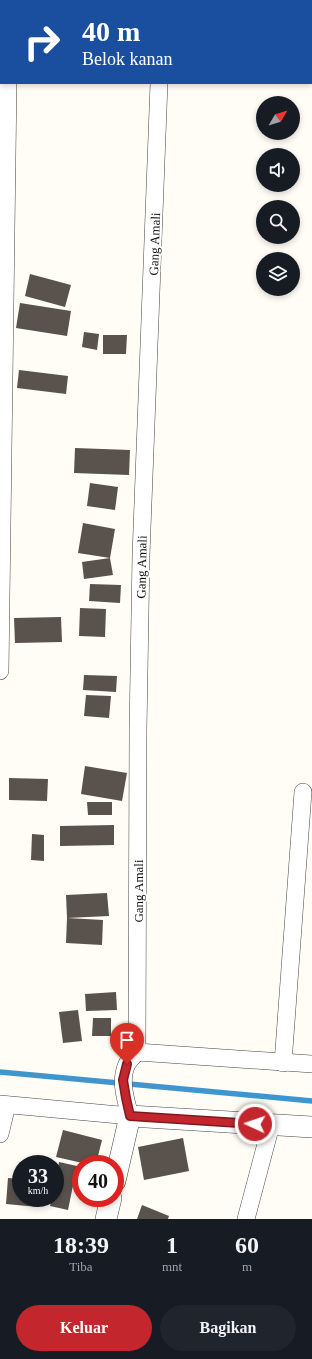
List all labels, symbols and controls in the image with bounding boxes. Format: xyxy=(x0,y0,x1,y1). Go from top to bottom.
icon: right xyxy=(16,16,68,68)
text: 40 m xyxy=(82,16,140,47)
text: Belok kanan xyxy=(82,49,172,69)
north arrow xyxy=(256,96,300,140)
map controls xyxy=(256,96,300,296)
button: sound xyxy=(256,148,300,192)
button: search xyxy=(256,200,300,244)
street label: Gang Amali xyxy=(146,212,163,276)
button: layers xyxy=(256,252,300,296)
street label: Gang Amali xyxy=(133,535,150,599)
street label: Gang Amali xyxy=(131,859,146,923)
pin xyxy=(110,1023,144,1064)
icon: arrive xyxy=(116,1029,138,1051)
position arrow xyxy=(234,1103,276,1145)
speed limit sign: 40 xyxy=(72,1155,124,1207)
text: 33 xyxy=(28,1165,48,1187)
text: km/h xyxy=(28,1185,48,1196)
text: 18:39 xyxy=(53,1232,109,1258)
text: 1 xyxy=(166,1232,178,1258)
text: 60 xyxy=(235,1232,259,1258)
text: Tiba xyxy=(69,1259,93,1274)
text: mnt xyxy=(162,1259,182,1274)
text: m xyxy=(242,1259,252,1274)
button: Keluar xyxy=(16,1305,152,1351)
button: Bagikan xyxy=(160,1305,296,1351)

